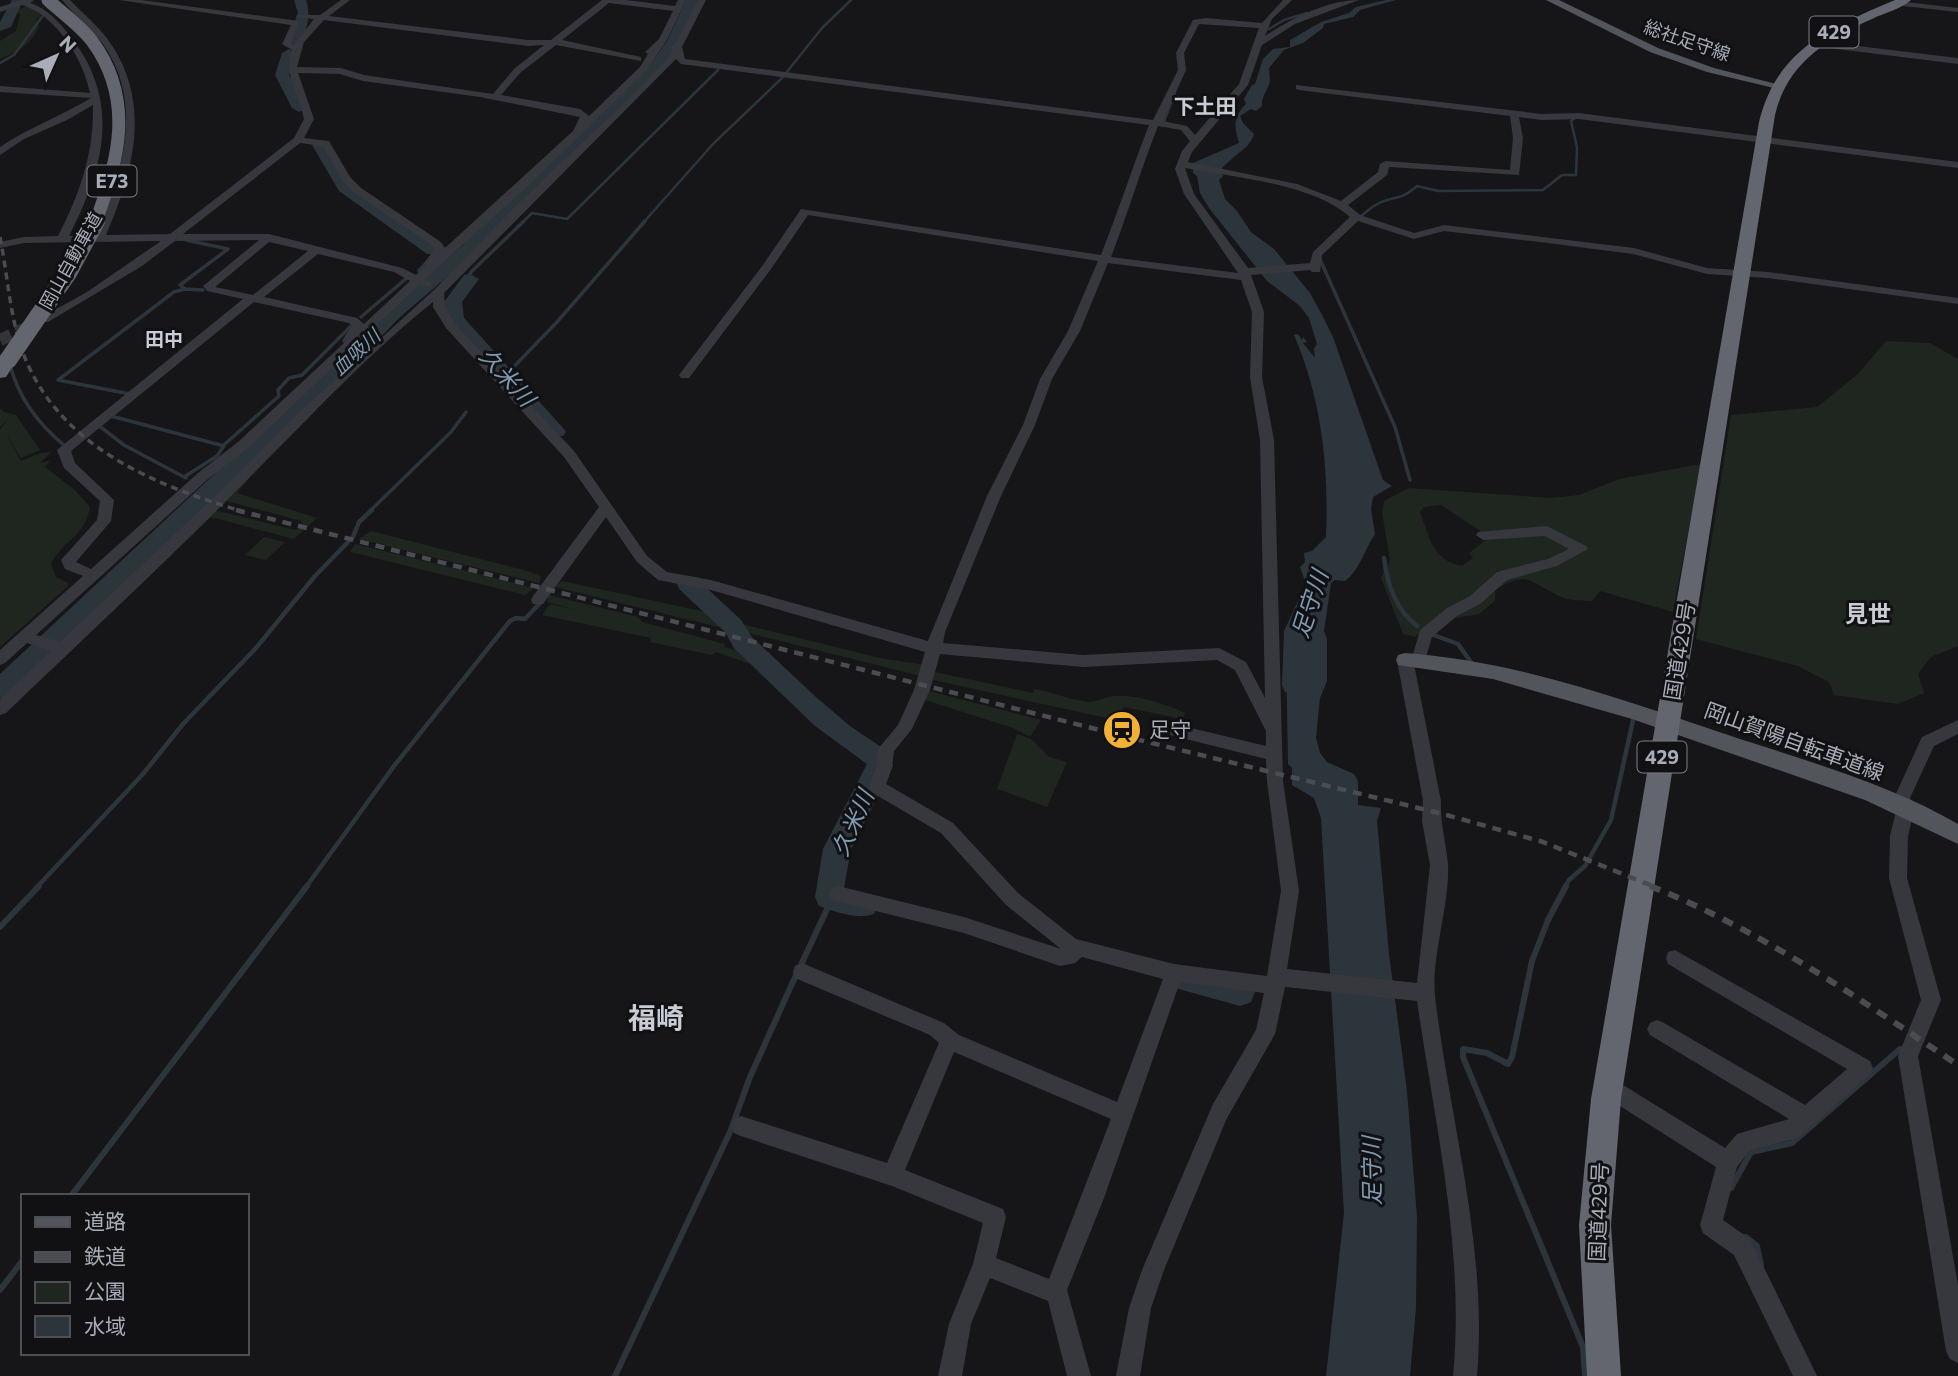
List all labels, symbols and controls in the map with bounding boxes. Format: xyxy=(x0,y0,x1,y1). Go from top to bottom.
street label: 総社足守線 xyxy=(1641,15,1733,65)
road number: 429 xyxy=(1810,16,1858,48)
north arrow xyxy=(21,21,91,91)
text: N xyxy=(55,30,82,57)
district label: 下土田 xyxy=(1174,93,1237,118)
road number: E73 xyxy=(88,166,136,196)
street label: 岡山自動車道 xyxy=(34,208,106,313)
water label: 血吸川 xyxy=(327,322,386,379)
district label: 田中 xyxy=(145,327,183,350)
water label: 久米川 xyxy=(474,341,543,414)
water label: 足守川 xyxy=(1285,564,1334,641)
district label: 見世 xyxy=(1845,599,1891,627)
street label: 国道429号 xyxy=(1658,600,1699,702)
street label: 岡山賀陽自転車道線 xyxy=(1701,697,1888,785)
station icon: 足守 xyxy=(1101,709,1143,751)
place label: 足守 xyxy=(1149,716,1191,741)
road number: 429 xyxy=(1638,742,1686,772)
water label: 久米川 xyxy=(825,783,880,860)
district label: 福崎 xyxy=(628,1000,684,1034)
water label: 足守川 xyxy=(1356,1133,1386,1206)
street label: 国道429号 xyxy=(1583,1162,1612,1262)
legend xyxy=(21,1194,248,1355)
text: 道路 xyxy=(84,1208,126,1233)
text: 鉄道 xyxy=(84,1243,126,1268)
text: 公園 xyxy=(84,1278,126,1303)
text: 水域 xyxy=(84,1313,126,1338)

